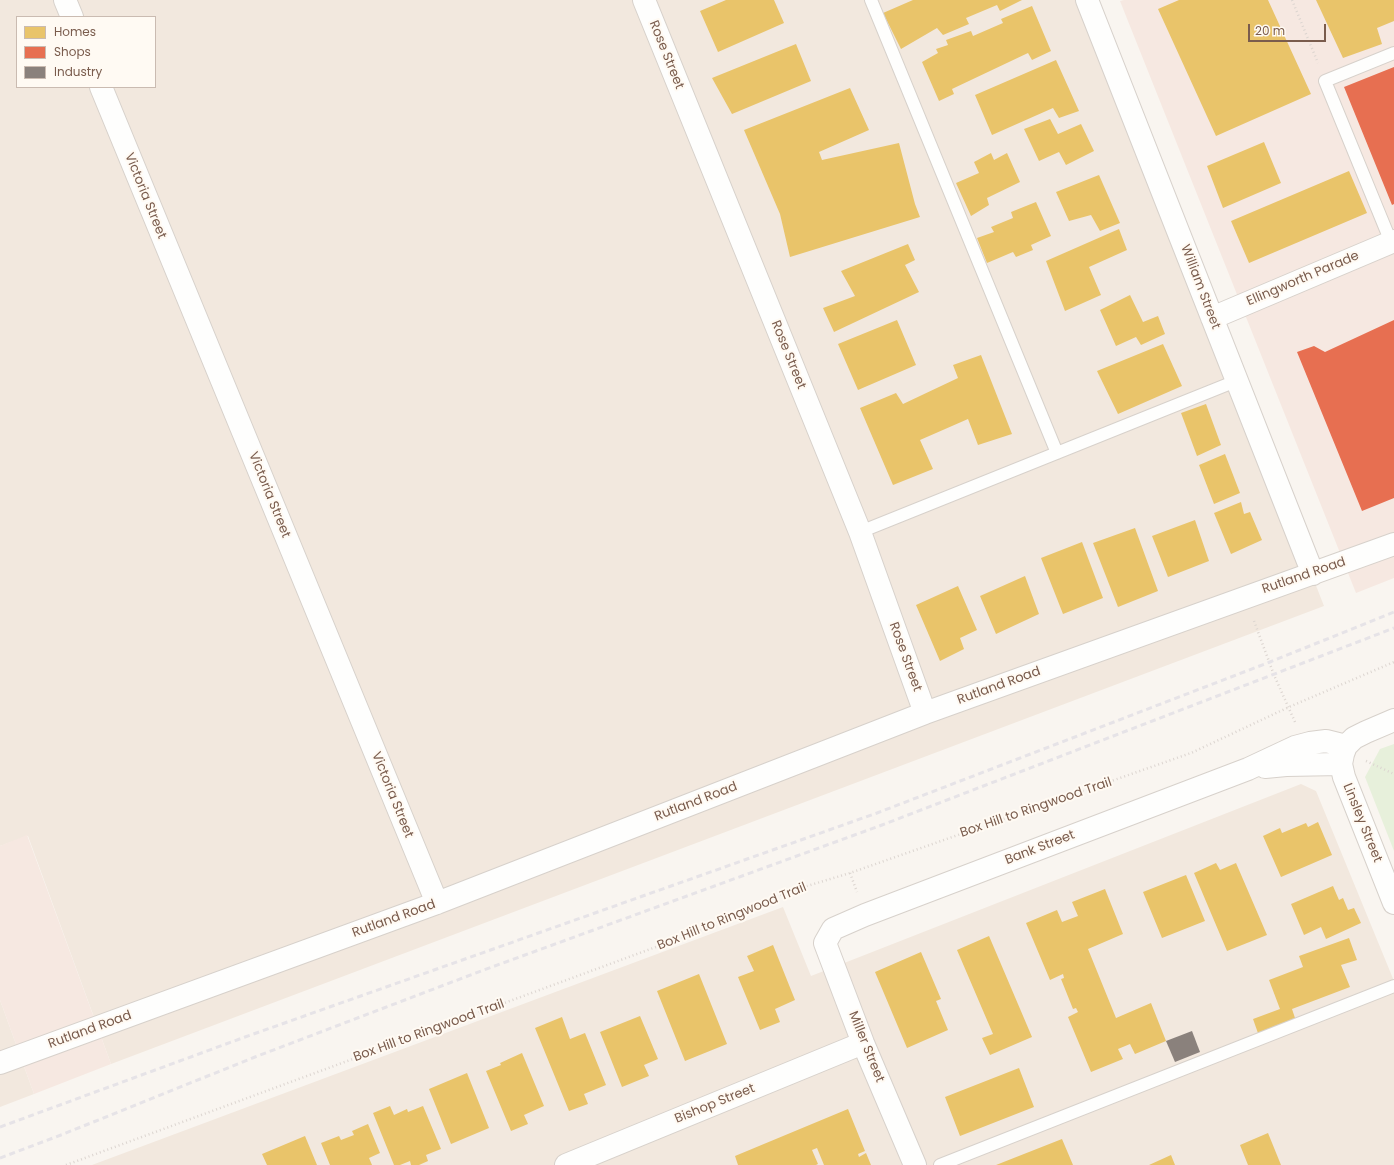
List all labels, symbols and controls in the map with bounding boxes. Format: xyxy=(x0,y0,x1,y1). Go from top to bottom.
legend xyxy=(16,16,156,88)
scale bar xyxy=(1250,16,1328,42)
street label: Rose Street xyxy=(645,18,687,92)
text: 20 m xyxy=(1255,22,1285,39)
text: Homes xyxy=(54,23,96,40)
text: Shops xyxy=(54,43,91,60)
text: Industry xyxy=(54,63,102,80)
street label: Victoria Street xyxy=(121,151,169,241)
street label: William Street xyxy=(1177,243,1223,331)
street label: Ellingworth Parade xyxy=(1244,248,1362,310)
street label: Rose Street xyxy=(767,318,809,392)
street label: Victoria Street xyxy=(245,450,293,540)
street label: Rutland Road xyxy=(1260,554,1348,598)
street label: Rose Street xyxy=(885,620,925,694)
street label: Rutland Road xyxy=(955,664,1043,708)
street label: Victoria Street xyxy=(368,750,416,840)
street label: Box Hill to Ringwood Trail xyxy=(958,775,1114,841)
street label: Rutland Road xyxy=(652,779,740,825)
street label: Linsley Street xyxy=(1339,781,1385,865)
street label: Bank Street xyxy=(1003,828,1077,868)
street label: Box Hill to Ringwood Trail xyxy=(655,880,809,954)
street label: Rutland Road xyxy=(350,897,438,941)
street label: Box Hill to Ringwood Trail xyxy=(351,996,507,1066)
street label: Rutland Road xyxy=(46,1008,134,1052)
street label: Miller Street xyxy=(845,1009,887,1085)
street label: Bishop Street xyxy=(673,1081,757,1127)

